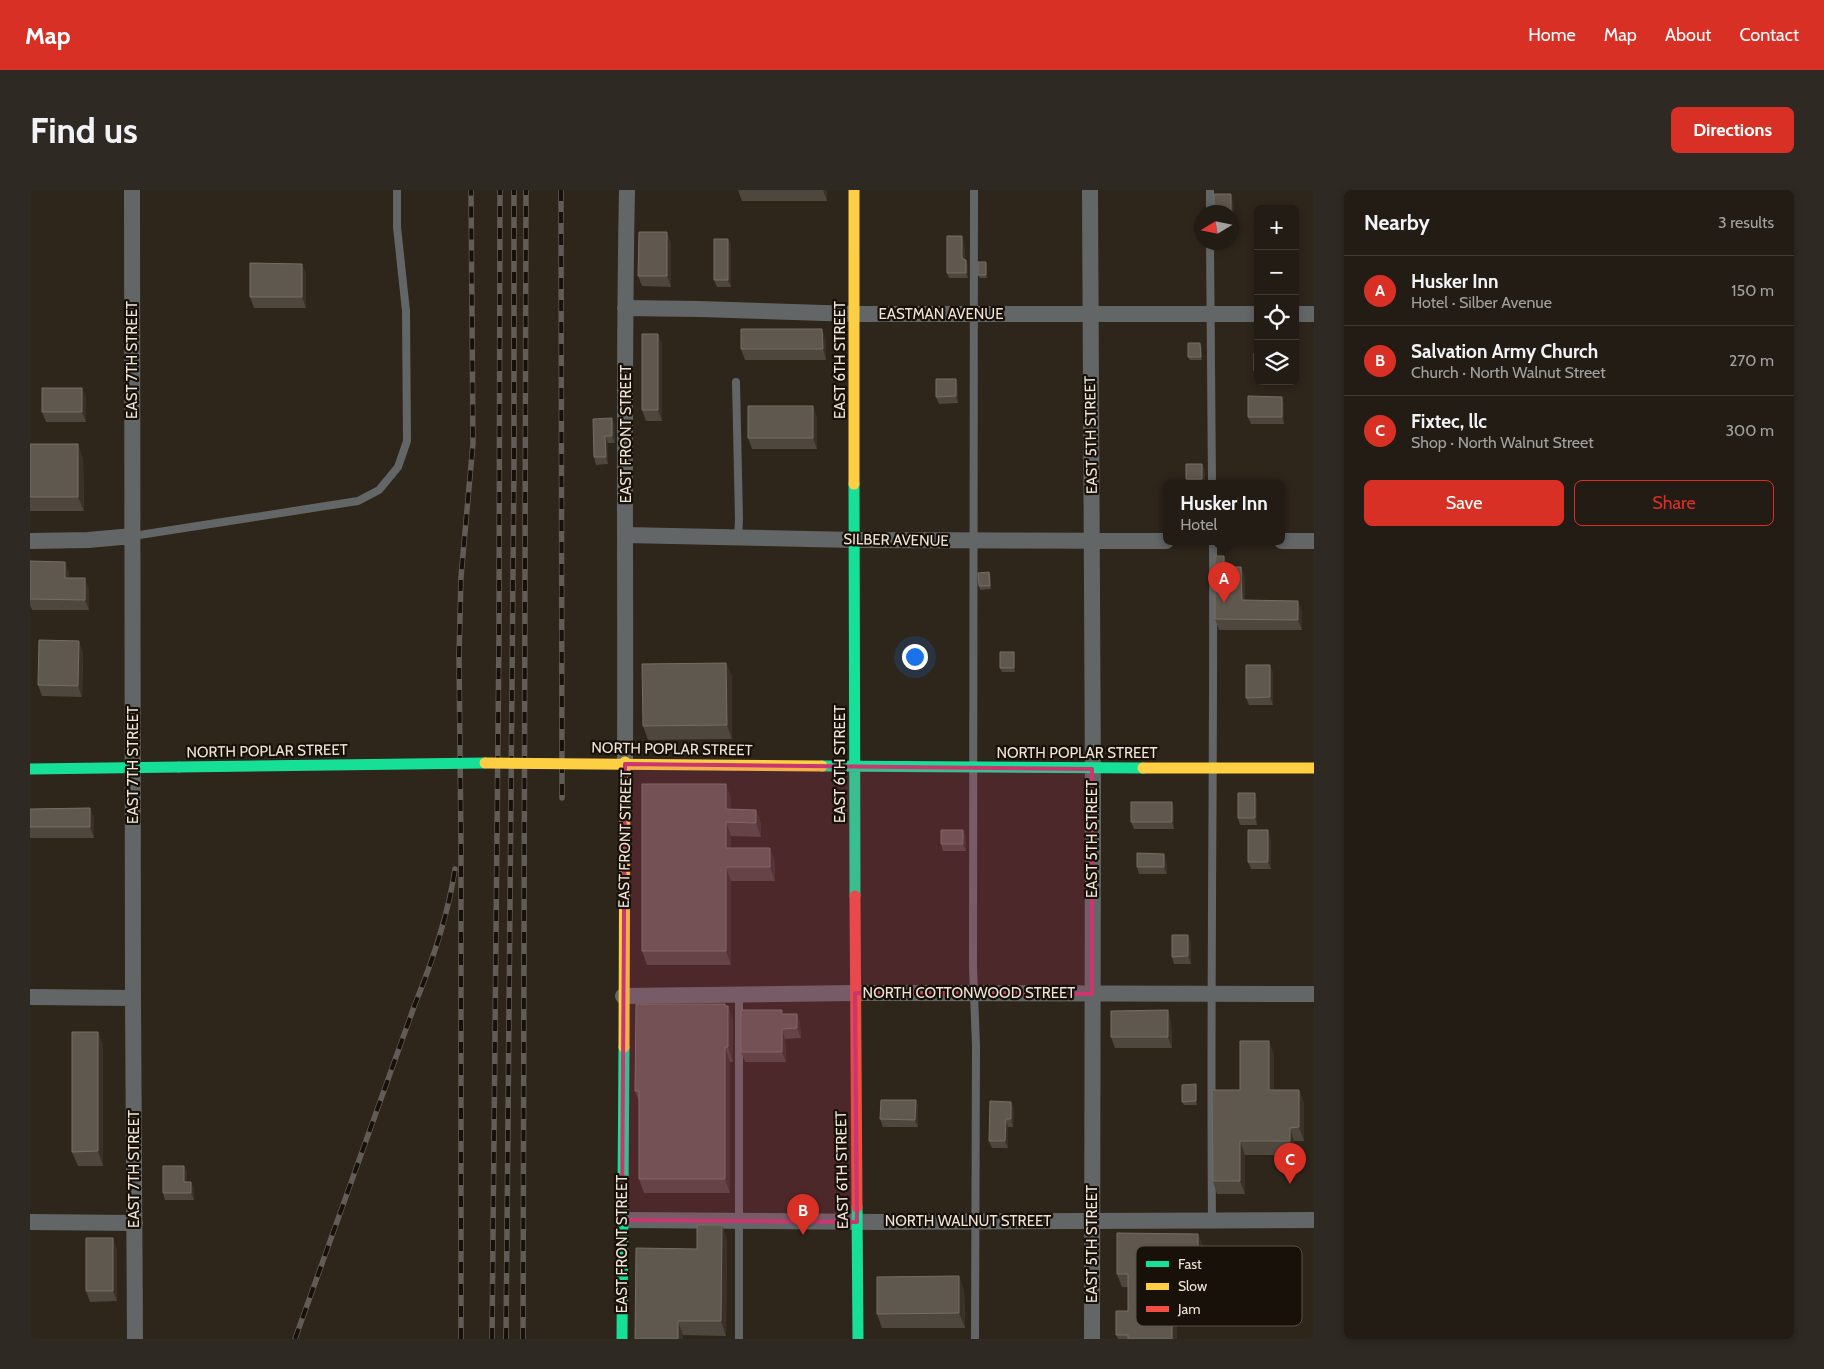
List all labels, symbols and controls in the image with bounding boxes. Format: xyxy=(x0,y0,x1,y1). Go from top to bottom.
text: Map xyxy=(25,21,71,50)
text: Home xyxy=(1528,24,1576,46)
text: Map xyxy=(1604,24,1637,46)
text: About xyxy=(1665,24,1711,46)
text: Contact xyxy=(1739,24,1799,46)
button: Directions xyxy=(1671,107,1794,153)
text: Find us xyxy=(30,109,138,152)
north arrow xyxy=(1194,205,1239,250)
map controls xyxy=(1254,205,1299,385)
button: + xyxy=(1254,205,1299,250)
text: Nearby xyxy=(1364,210,1430,235)
text: 3 results xyxy=(1718,213,1774,232)
button: − xyxy=(1254,250,1299,295)
text: Husker Inn xyxy=(1411,270,1498,293)
text: A xyxy=(1375,281,1385,300)
text: 150 m xyxy=(1731,281,1774,300)
text: Hotel · Silber Avenue xyxy=(1411,293,1552,312)
button: locate xyxy=(1254,295,1299,340)
street label: EAST 7TH STREET xyxy=(123,301,141,419)
street label: EAST 6TH STREET xyxy=(831,301,849,419)
street label: EASTMAN AVENUE xyxy=(879,305,1003,323)
button: layers xyxy=(1254,340,1299,385)
text: Salvation Army Church xyxy=(1411,340,1598,363)
text: B xyxy=(1375,351,1385,370)
text: 270 m xyxy=(1729,351,1774,370)
text: Church · North Walnut Street xyxy=(1411,363,1606,382)
street label: EAST FRONT STREET xyxy=(617,365,635,503)
street label: EAST 5TH STREET xyxy=(1081,376,1101,494)
text: Fixtec, llc xyxy=(1411,410,1487,433)
text: C xyxy=(1375,421,1385,440)
text: 300 m xyxy=(1725,421,1774,440)
text: Shop · North Walnut Street xyxy=(1411,433,1594,452)
popup xyxy=(1163,480,1285,545)
button: Save xyxy=(1364,480,1564,526)
button: Share xyxy=(1574,480,1774,526)
text: Husker Inn xyxy=(1180,492,1268,515)
text: Hotel xyxy=(1180,515,1217,534)
street label: SILBER AVENUE xyxy=(843,530,949,550)
pin: A xyxy=(1208,562,1240,603)
your location xyxy=(902,644,928,670)
street label: EAST 6TH STREET xyxy=(831,705,849,823)
street label: EAST 7TH STREET xyxy=(124,706,142,824)
street label: NORTH POPLAR STREET xyxy=(591,739,753,759)
street label: NORTH POPLAR STREET xyxy=(186,741,348,761)
street label: NORTH POPLAR STREET xyxy=(996,744,1158,762)
street label: EAST FRONT STREET xyxy=(615,770,635,908)
street label: EAST 5TH STREET xyxy=(1083,780,1101,898)
street label: NORTH COTTONWOOD STREET xyxy=(863,984,1075,1002)
street label: EAST 7TH STREET xyxy=(125,1110,143,1228)
street label: EAST 6TH STREET xyxy=(832,1111,852,1229)
pin: C xyxy=(1274,1143,1306,1184)
street label: EAST FRONT STREET xyxy=(613,1175,631,1313)
street label: EAST 5TH STREET xyxy=(1083,1185,1101,1303)
pin: B xyxy=(787,1194,819,1235)
street label: NORTH WALNUT STREET xyxy=(885,1212,1051,1230)
legend xyxy=(1136,1246,1302,1326)
text: Fast xyxy=(1178,1255,1202,1273)
text: Slow xyxy=(1178,1277,1207,1295)
text: Jam xyxy=(1177,1300,1200,1318)

